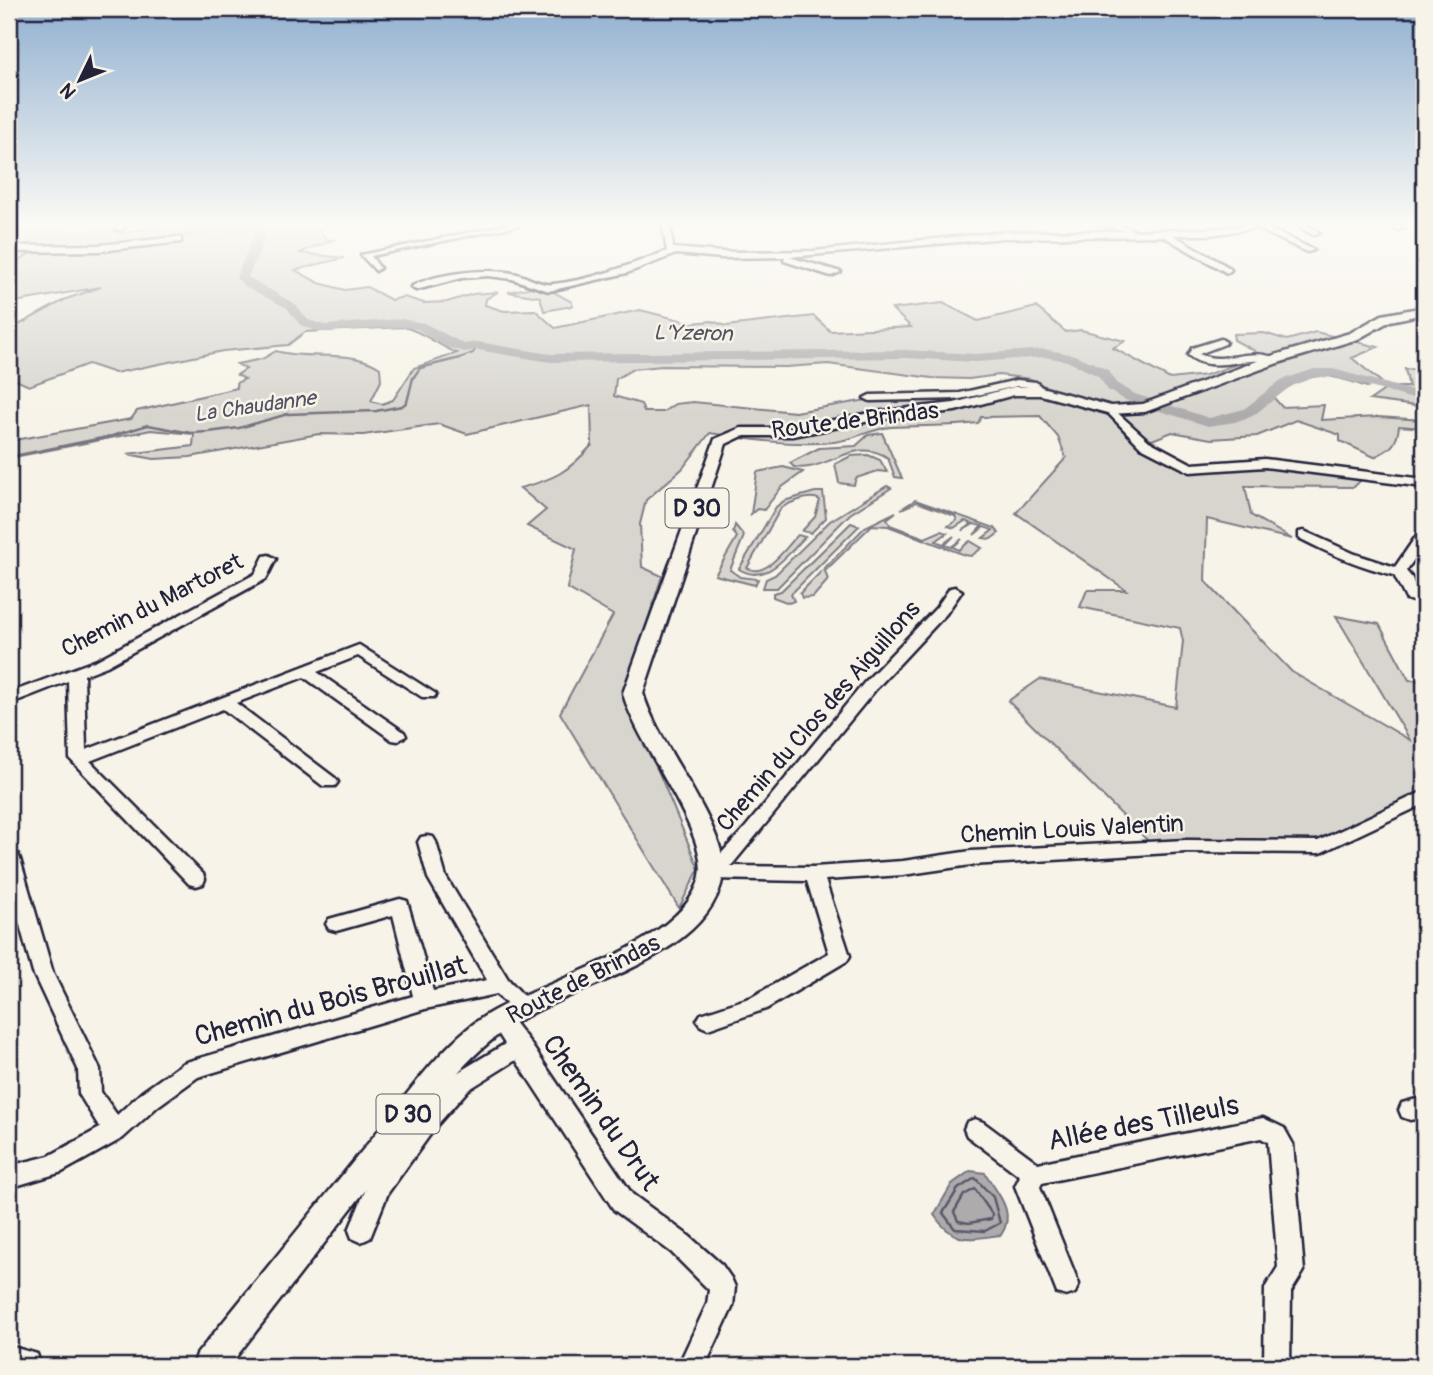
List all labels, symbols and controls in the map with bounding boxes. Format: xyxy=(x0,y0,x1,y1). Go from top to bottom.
north arrow xyxy=(46,46,116,116)
text: N xyxy=(55,78,81,104)
water label: L'Yzeron xyxy=(653,319,734,348)
water label: La Chaudanne xyxy=(193,384,320,428)
street label: Route de Brindas xyxy=(770,396,940,445)
road number: D 30 xyxy=(666,488,728,528)
street label: Chemin du Martoret xyxy=(57,547,248,664)
street label: Chemin du Clos des Aiguillons xyxy=(710,595,927,838)
street label: Chemin Louis Valentin xyxy=(960,809,1184,850)
street label: Route de Brindas xyxy=(502,928,665,1031)
street label: Chemin du Bois Brouillat xyxy=(191,948,471,1055)
street label: Chemin du Drut xyxy=(534,1028,668,1198)
street label: Allée des Tilleuls xyxy=(1045,1088,1242,1159)
road number: D 30 xyxy=(376,1094,440,1134)

